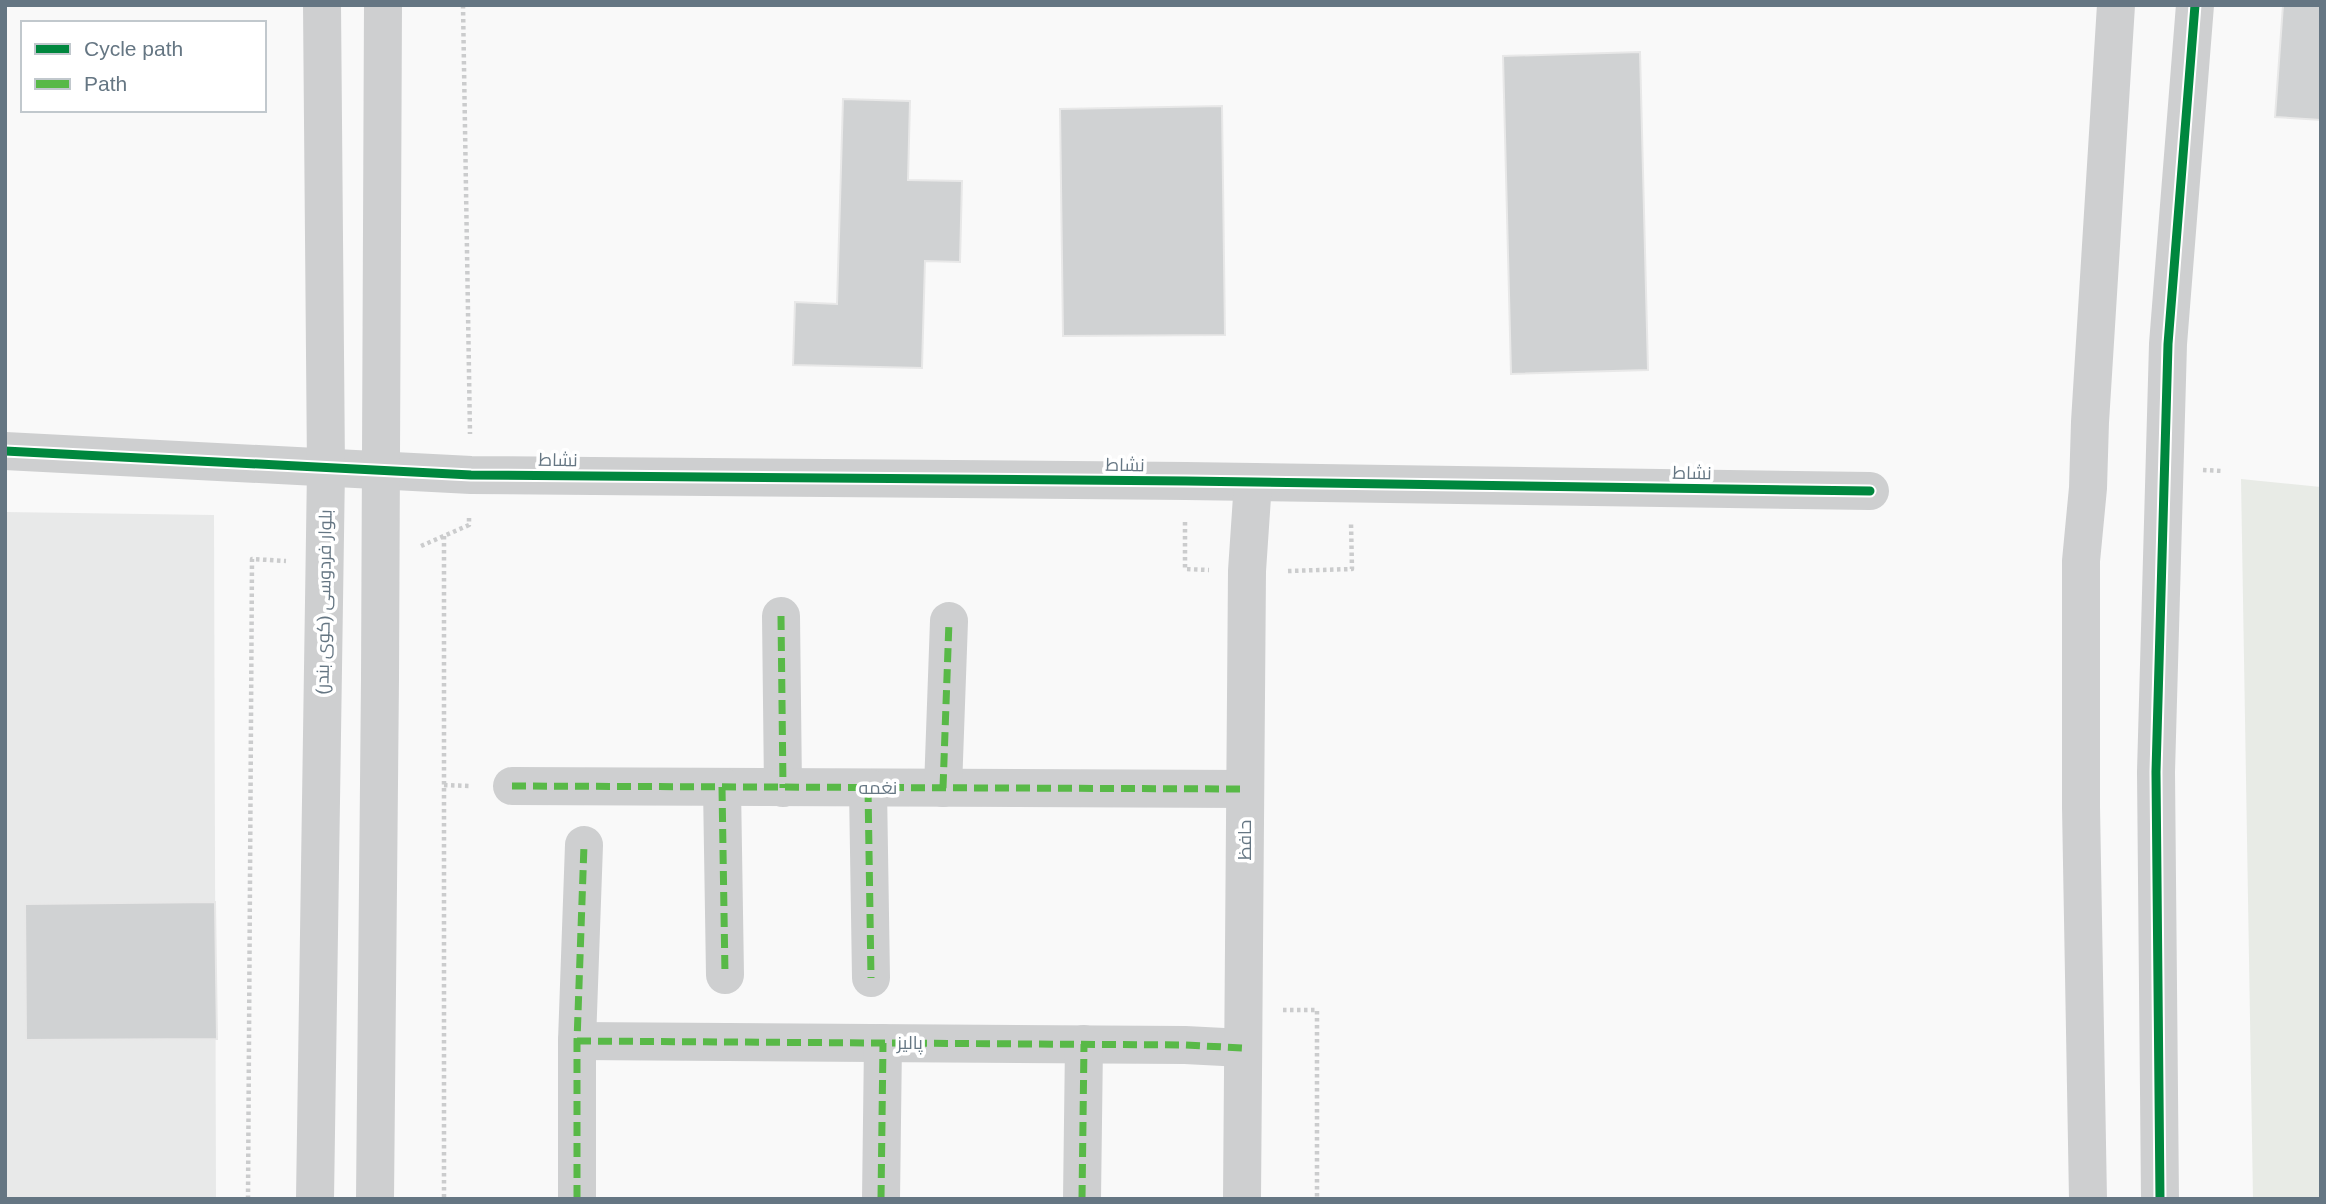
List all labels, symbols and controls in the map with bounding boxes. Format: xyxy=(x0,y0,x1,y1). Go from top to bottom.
legend xyxy=(21,21,266,112)
text: Cycle path xyxy=(84,37,183,60)
text: Path xyxy=(84,72,127,95)
street label: نشاط xyxy=(538,450,578,470)
street label: نشاط xyxy=(1105,455,1145,475)
street label: نشاط xyxy=(1672,463,1712,483)
street label: بلوار فردوسی (کوی بندر) xyxy=(312,509,337,695)
street label: نغمه xyxy=(859,778,897,798)
street label: حافظ xyxy=(1235,820,1255,860)
street label: پالیز xyxy=(896,1033,923,1055)

